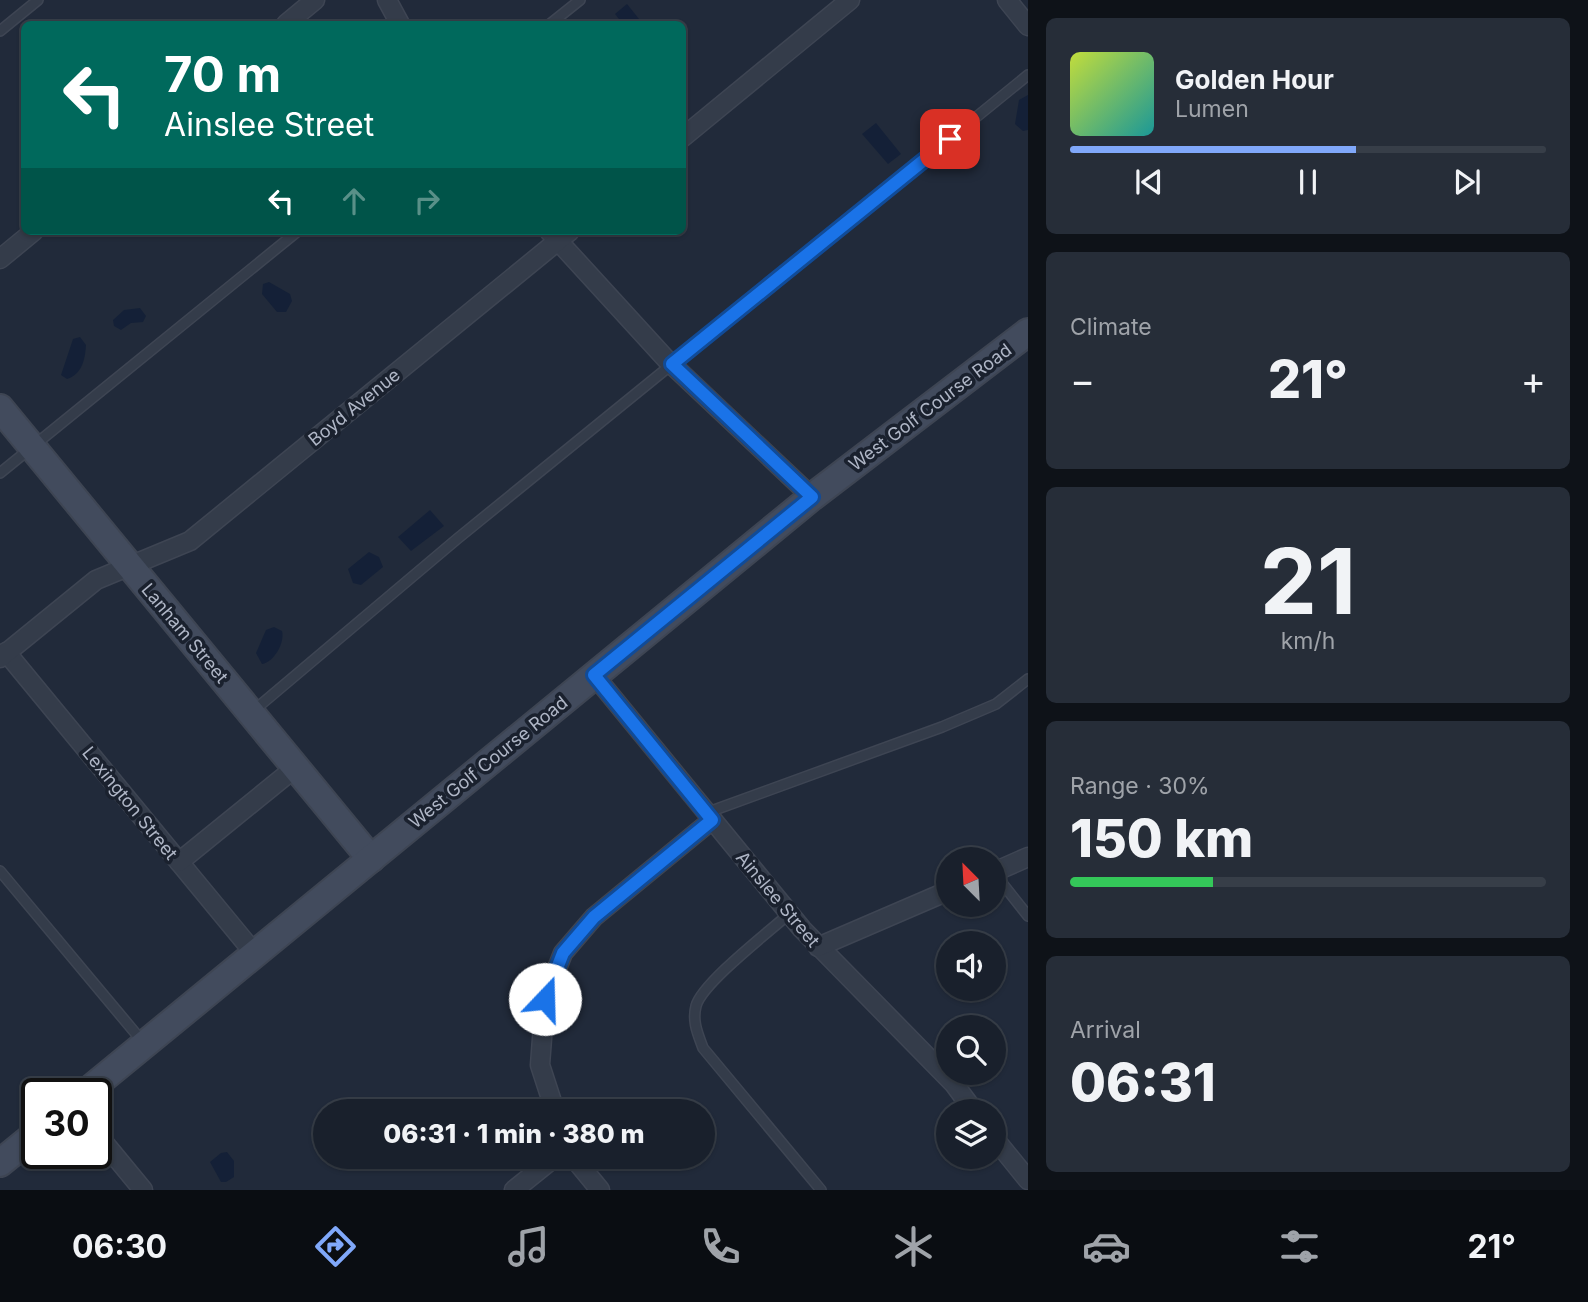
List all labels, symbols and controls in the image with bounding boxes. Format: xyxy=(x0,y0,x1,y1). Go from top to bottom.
text: 70 m xyxy=(164,45,281,104)
icon: left xyxy=(49,49,140,140)
text: Golden Hour xyxy=(1175,64,1334,95)
text: Lumen xyxy=(1175,95,1249,123)
text: Ainslee Street xyxy=(164,105,374,144)
pin xyxy=(920,109,980,169)
icon: arrive xyxy=(931,120,969,158)
icon: previous xyxy=(1130,163,1168,201)
icon: pause xyxy=(1289,163,1327,201)
icon: next xyxy=(1448,163,1486,201)
icon: left xyxy=(262,182,300,220)
icon: ahead xyxy=(335,182,373,220)
icon: right xyxy=(408,182,446,220)
text: Climate xyxy=(1070,313,1152,341)
street label: West Golf Course Road xyxy=(845,339,1015,475)
text: 21° xyxy=(1268,348,1348,411)
text: − xyxy=(1070,357,1095,403)
text: + xyxy=(1521,357,1546,403)
street label: Boyd Avenue xyxy=(304,364,404,450)
text: 21 xyxy=(1260,526,1356,636)
street label: Lanham Street xyxy=(137,579,233,687)
text: km/h xyxy=(1281,627,1335,655)
street label: West Golf Course Road xyxy=(404,692,572,832)
street label: Lexington Street xyxy=(78,742,182,864)
text: Range · 30% xyxy=(1070,772,1210,800)
text: 150 km xyxy=(1070,807,1253,870)
street label: Ainslee Street xyxy=(732,847,824,951)
north arrow xyxy=(936,847,1006,917)
map controls xyxy=(936,847,1006,1169)
button: sound xyxy=(936,931,1006,1001)
position arrow xyxy=(508,962,582,1036)
button: search xyxy=(936,1015,1006,1085)
text: Arrival xyxy=(1070,1016,1141,1044)
text: 06:31 xyxy=(1070,1051,1216,1114)
speed limit sign: 30 xyxy=(21,1078,112,1169)
button: layers xyxy=(936,1099,1006,1169)
text: 06:31 · 1 min · 380 m xyxy=(383,1118,645,1149)
icon: directions xyxy=(311,1222,360,1271)
icon: music xyxy=(504,1222,553,1271)
icon: phone xyxy=(696,1222,745,1271)
icon: climate xyxy=(889,1222,938,1271)
icon: car xyxy=(1082,1222,1131,1271)
icon: filters xyxy=(1275,1222,1324,1271)
text: 06:30 xyxy=(72,1227,167,1266)
text: 21° xyxy=(1467,1227,1516,1266)

